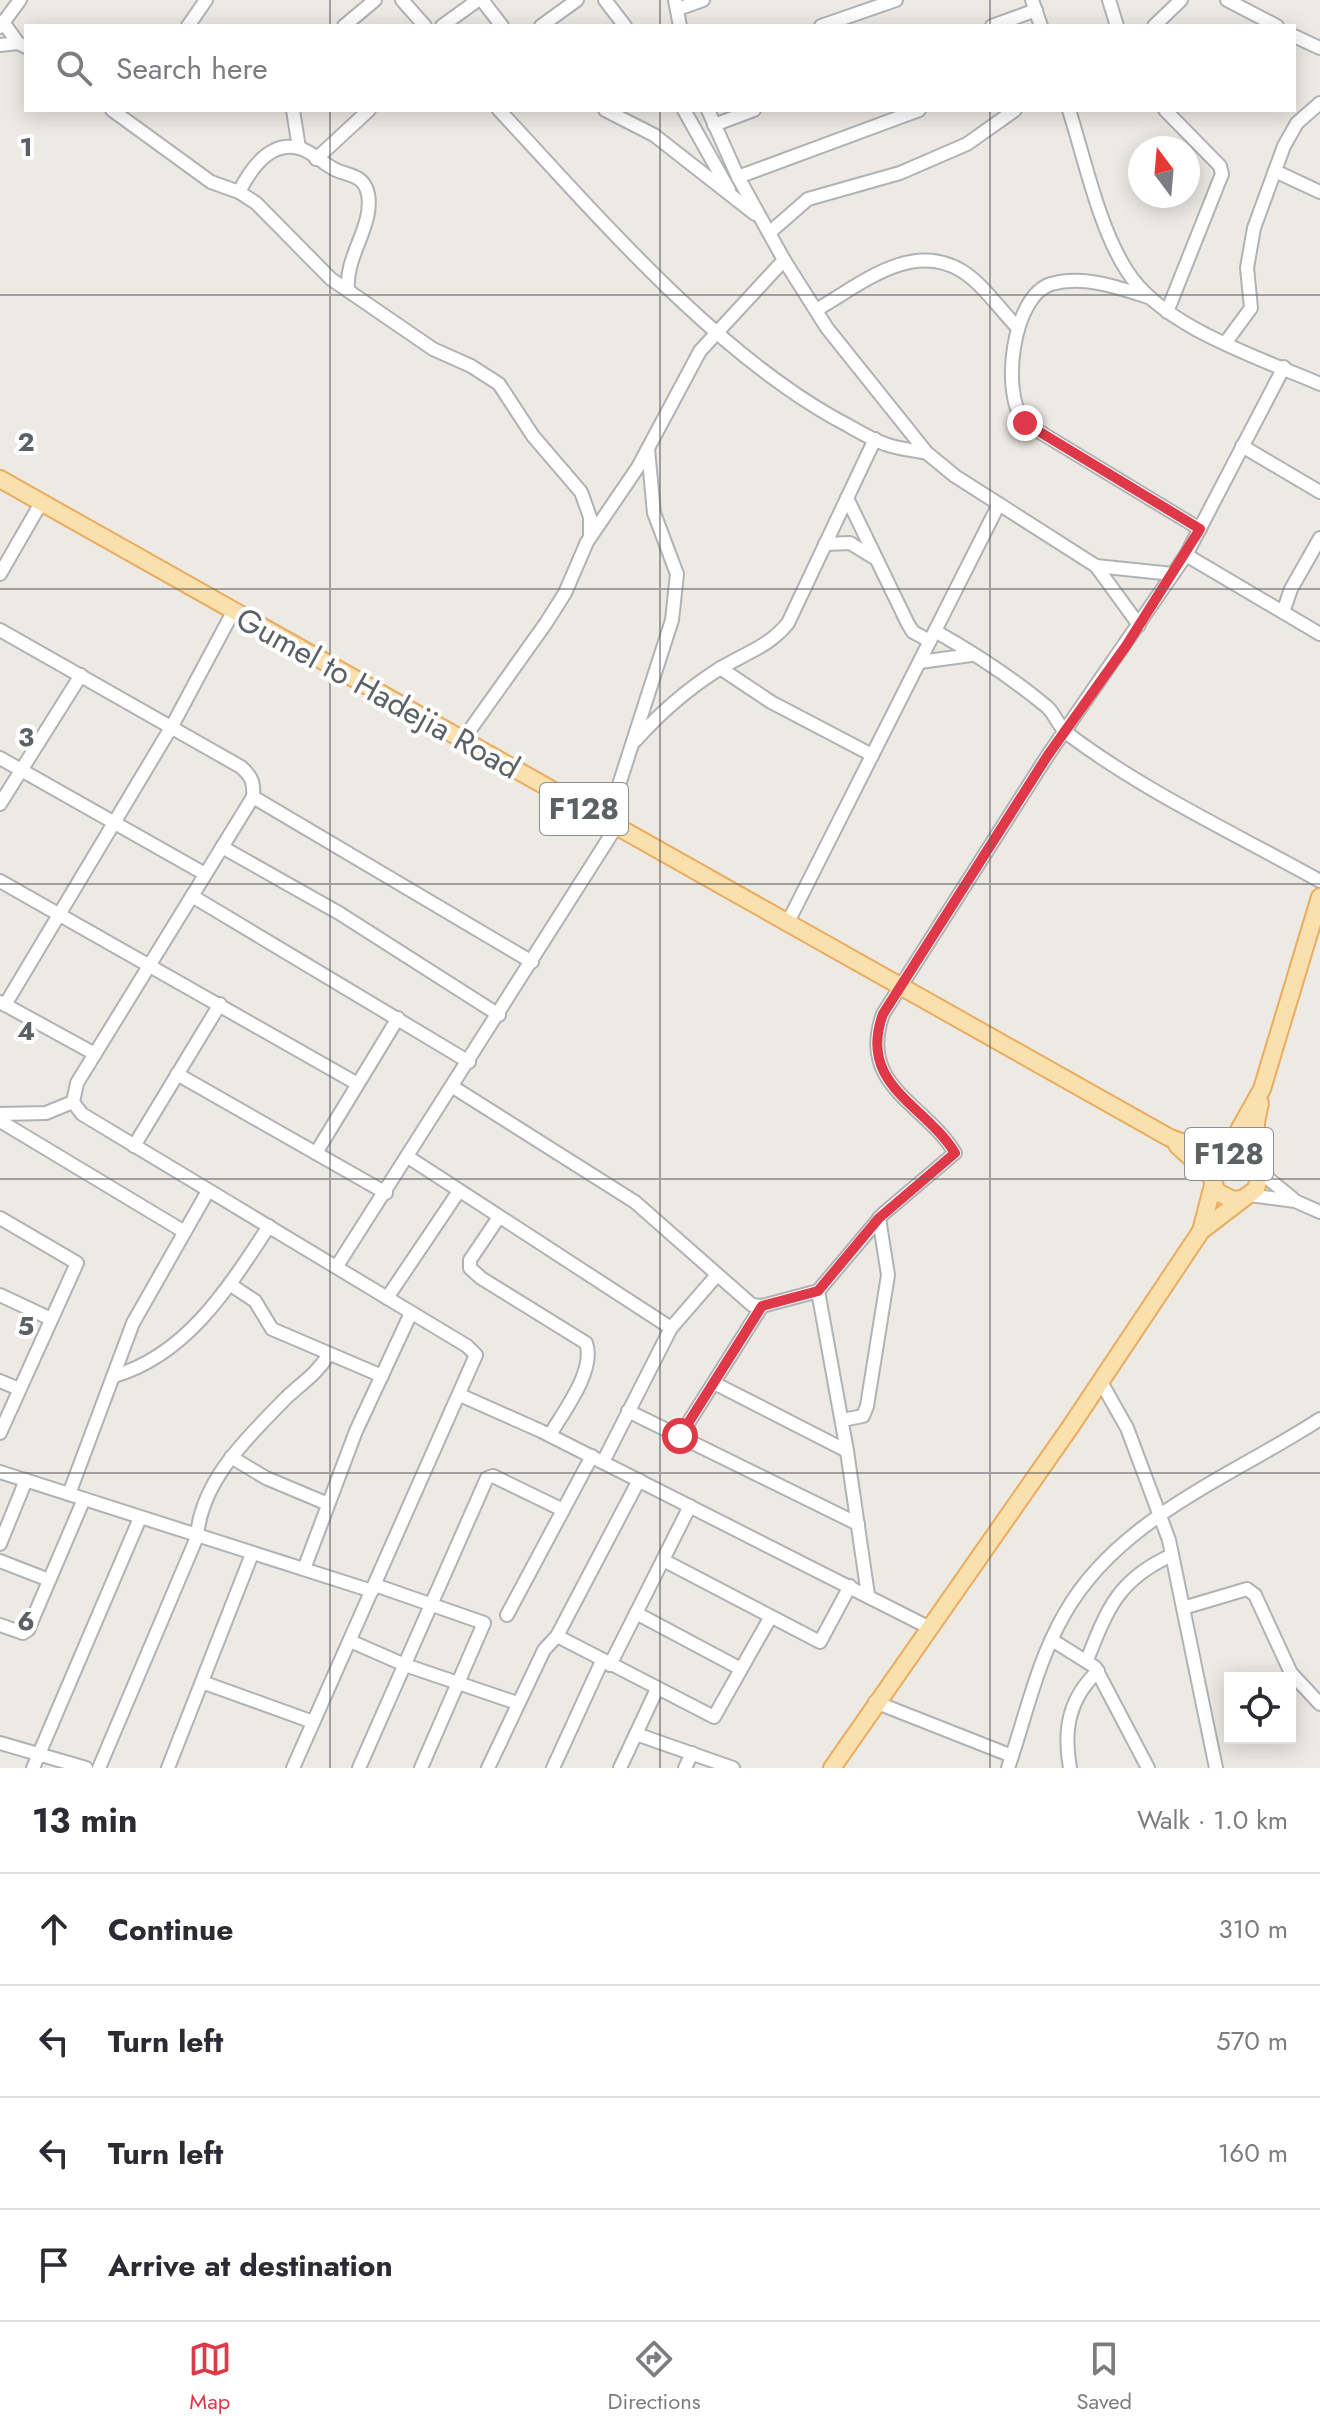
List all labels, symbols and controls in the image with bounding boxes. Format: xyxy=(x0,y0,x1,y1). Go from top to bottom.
search box xyxy=(24,24,1296,112)
icon: search xyxy=(52,46,96,90)
text: Search here xyxy=(116,47,268,90)
text: 1 xyxy=(19,128,33,166)
north arrow xyxy=(1128,136,1200,208)
route end xyxy=(1007,405,1043,441)
text: 2 xyxy=(17,423,35,461)
street label: Gumel to Hadejia Road xyxy=(228,596,528,790)
text: 3 xyxy=(18,718,34,756)
road number: F128 xyxy=(540,783,628,835)
text: 4 xyxy=(17,1012,35,1050)
road number: F128 xyxy=(1185,1128,1273,1180)
text: 5 xyxy=(18,1307,34,1345)
route start xyxy=(662,1418,698,1454)
text: 6 xyxy=(17,1602,35,1640)
map controls xyxy=(1224,1672,1296,1744)
button: locate xyxy=(1224,1672,1296,1744)
text: 13 min xyxy=(32,1796,137,1845)
text: Walk · 1.0 km xyxy=(1137,1801,1288,1839)
icon: ahead xyxy=(32,1907,76,1951)
text: Continue xyxy=(108,1908,234,1951)
text: 310 m xyxy=(1218,1910,1288,1948)
icon: left xyxy=(32,2019,76,2063)
text: Turn left xyxy=(108,2020,223,2063)
text: 570 m xyxy=(1216,2022,1288,2060)
icon: left xyxy=(32,2131,76,2175)
text: Turn left xyxy=(108,2132,223,2175)
text: 160 m xyxy=(1218,2134,1288,2172)
icon: arrive xyxy=(32,2243,76,2287)
text: Arrive at destination xyxy=(108,2244,393,2287)
tab: Map xyxy=(188,2337,232,2417)
tab: Directions xyxy=(608,2337,701,2417)
tab: Saved xyxy=(1076,2337,1132,2417)

